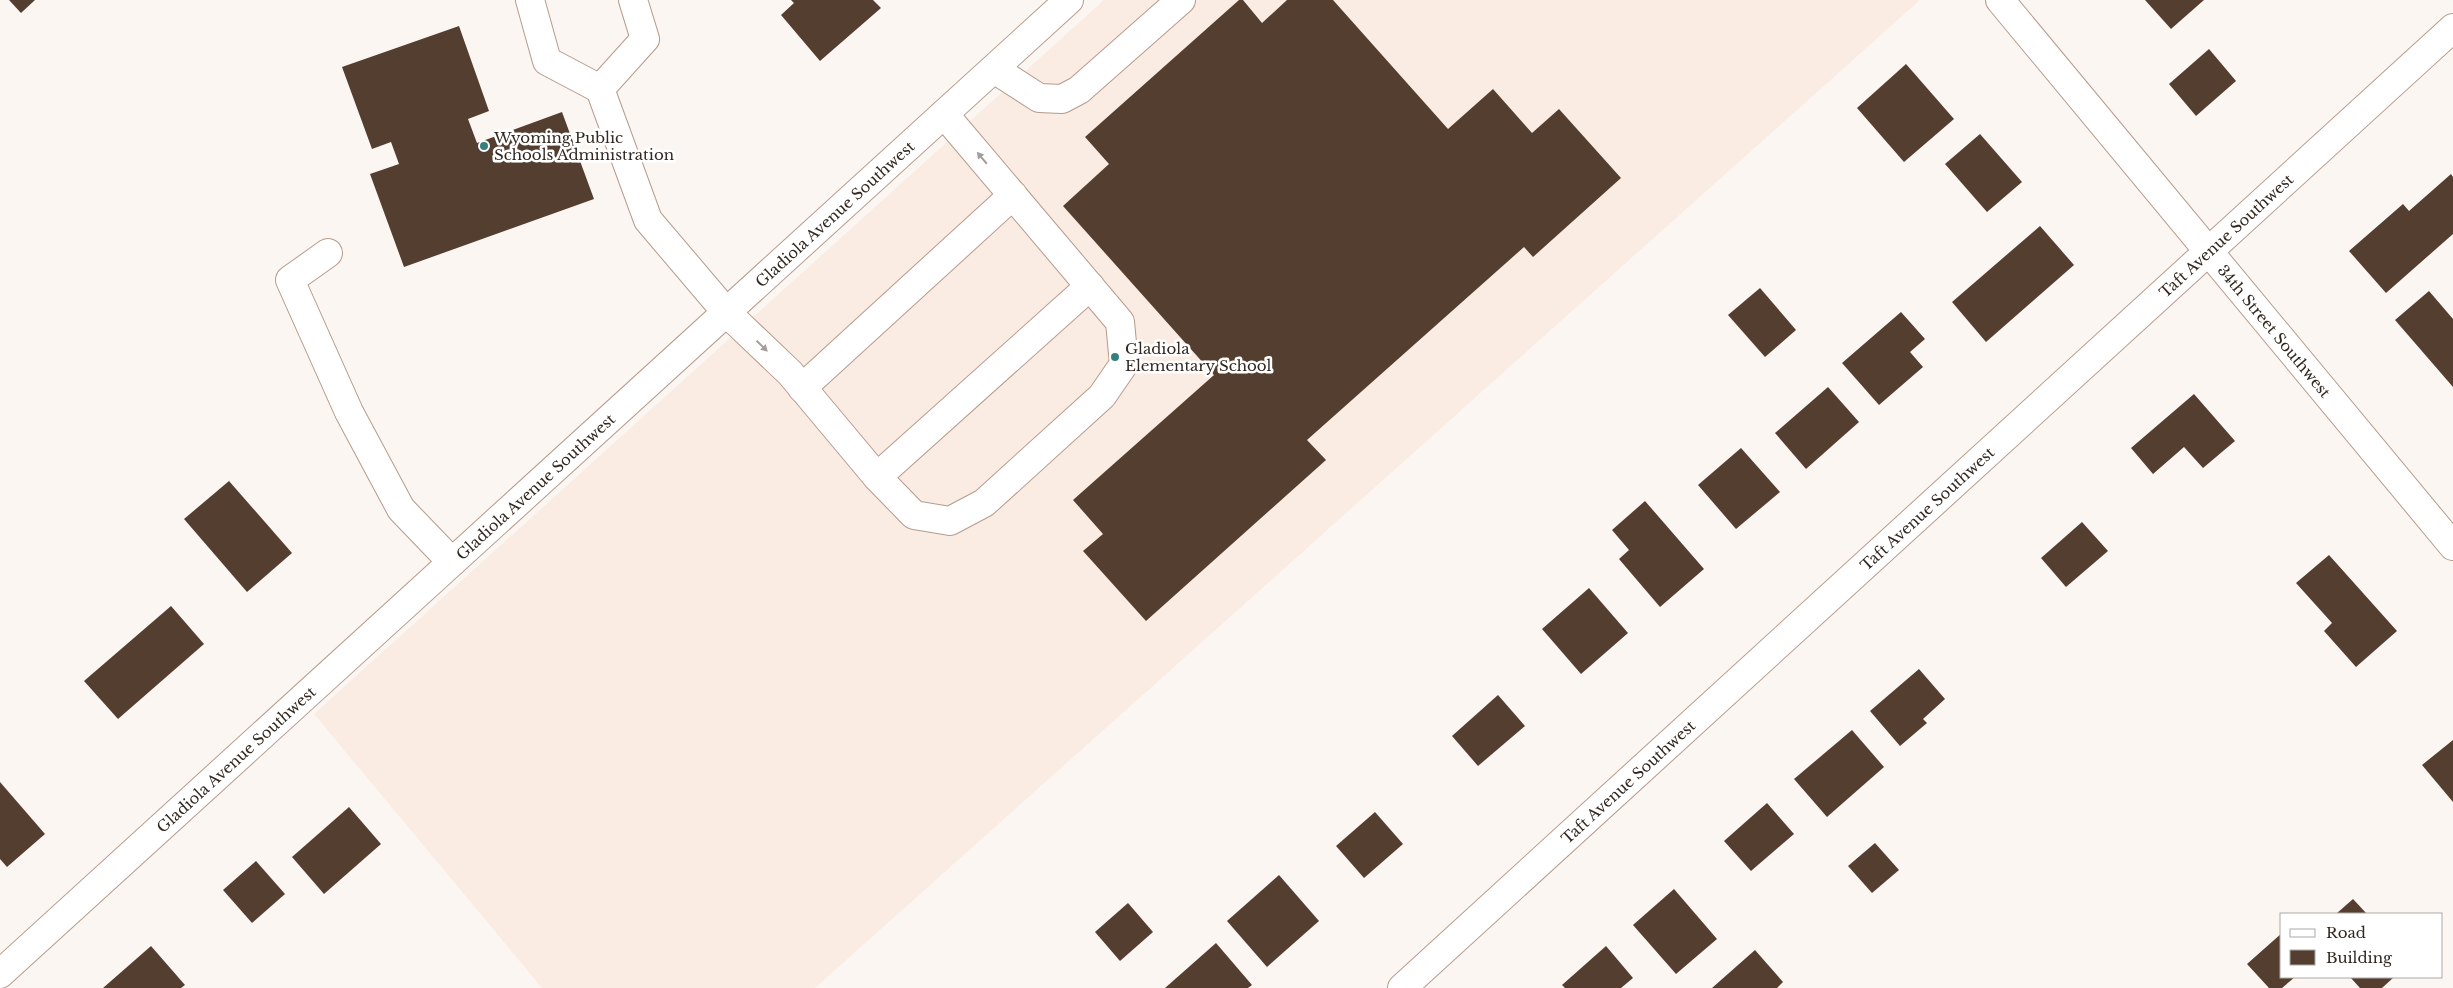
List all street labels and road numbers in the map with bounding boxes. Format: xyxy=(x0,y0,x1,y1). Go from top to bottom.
street label: Gladiola Avenue Southwest xyxy=(751,136,918,291)
street label: Taft Avenue Southwest xyxy=(2155,169,2297,301)
street label: 34th Street Southwest xyxy=(2214,261,2335,401)
street label: Gladiola Avenue Southwest xyxy=(452,409,619,564)
street label: Taft Avenue Southwest xyxy=(1856,442,1998,574)
street label: Gladiola Avenue Southwest xyxy=(152,682,320,836)
street label: Taft Avenue Southwest xyxy=(1557,715,1699,848)

